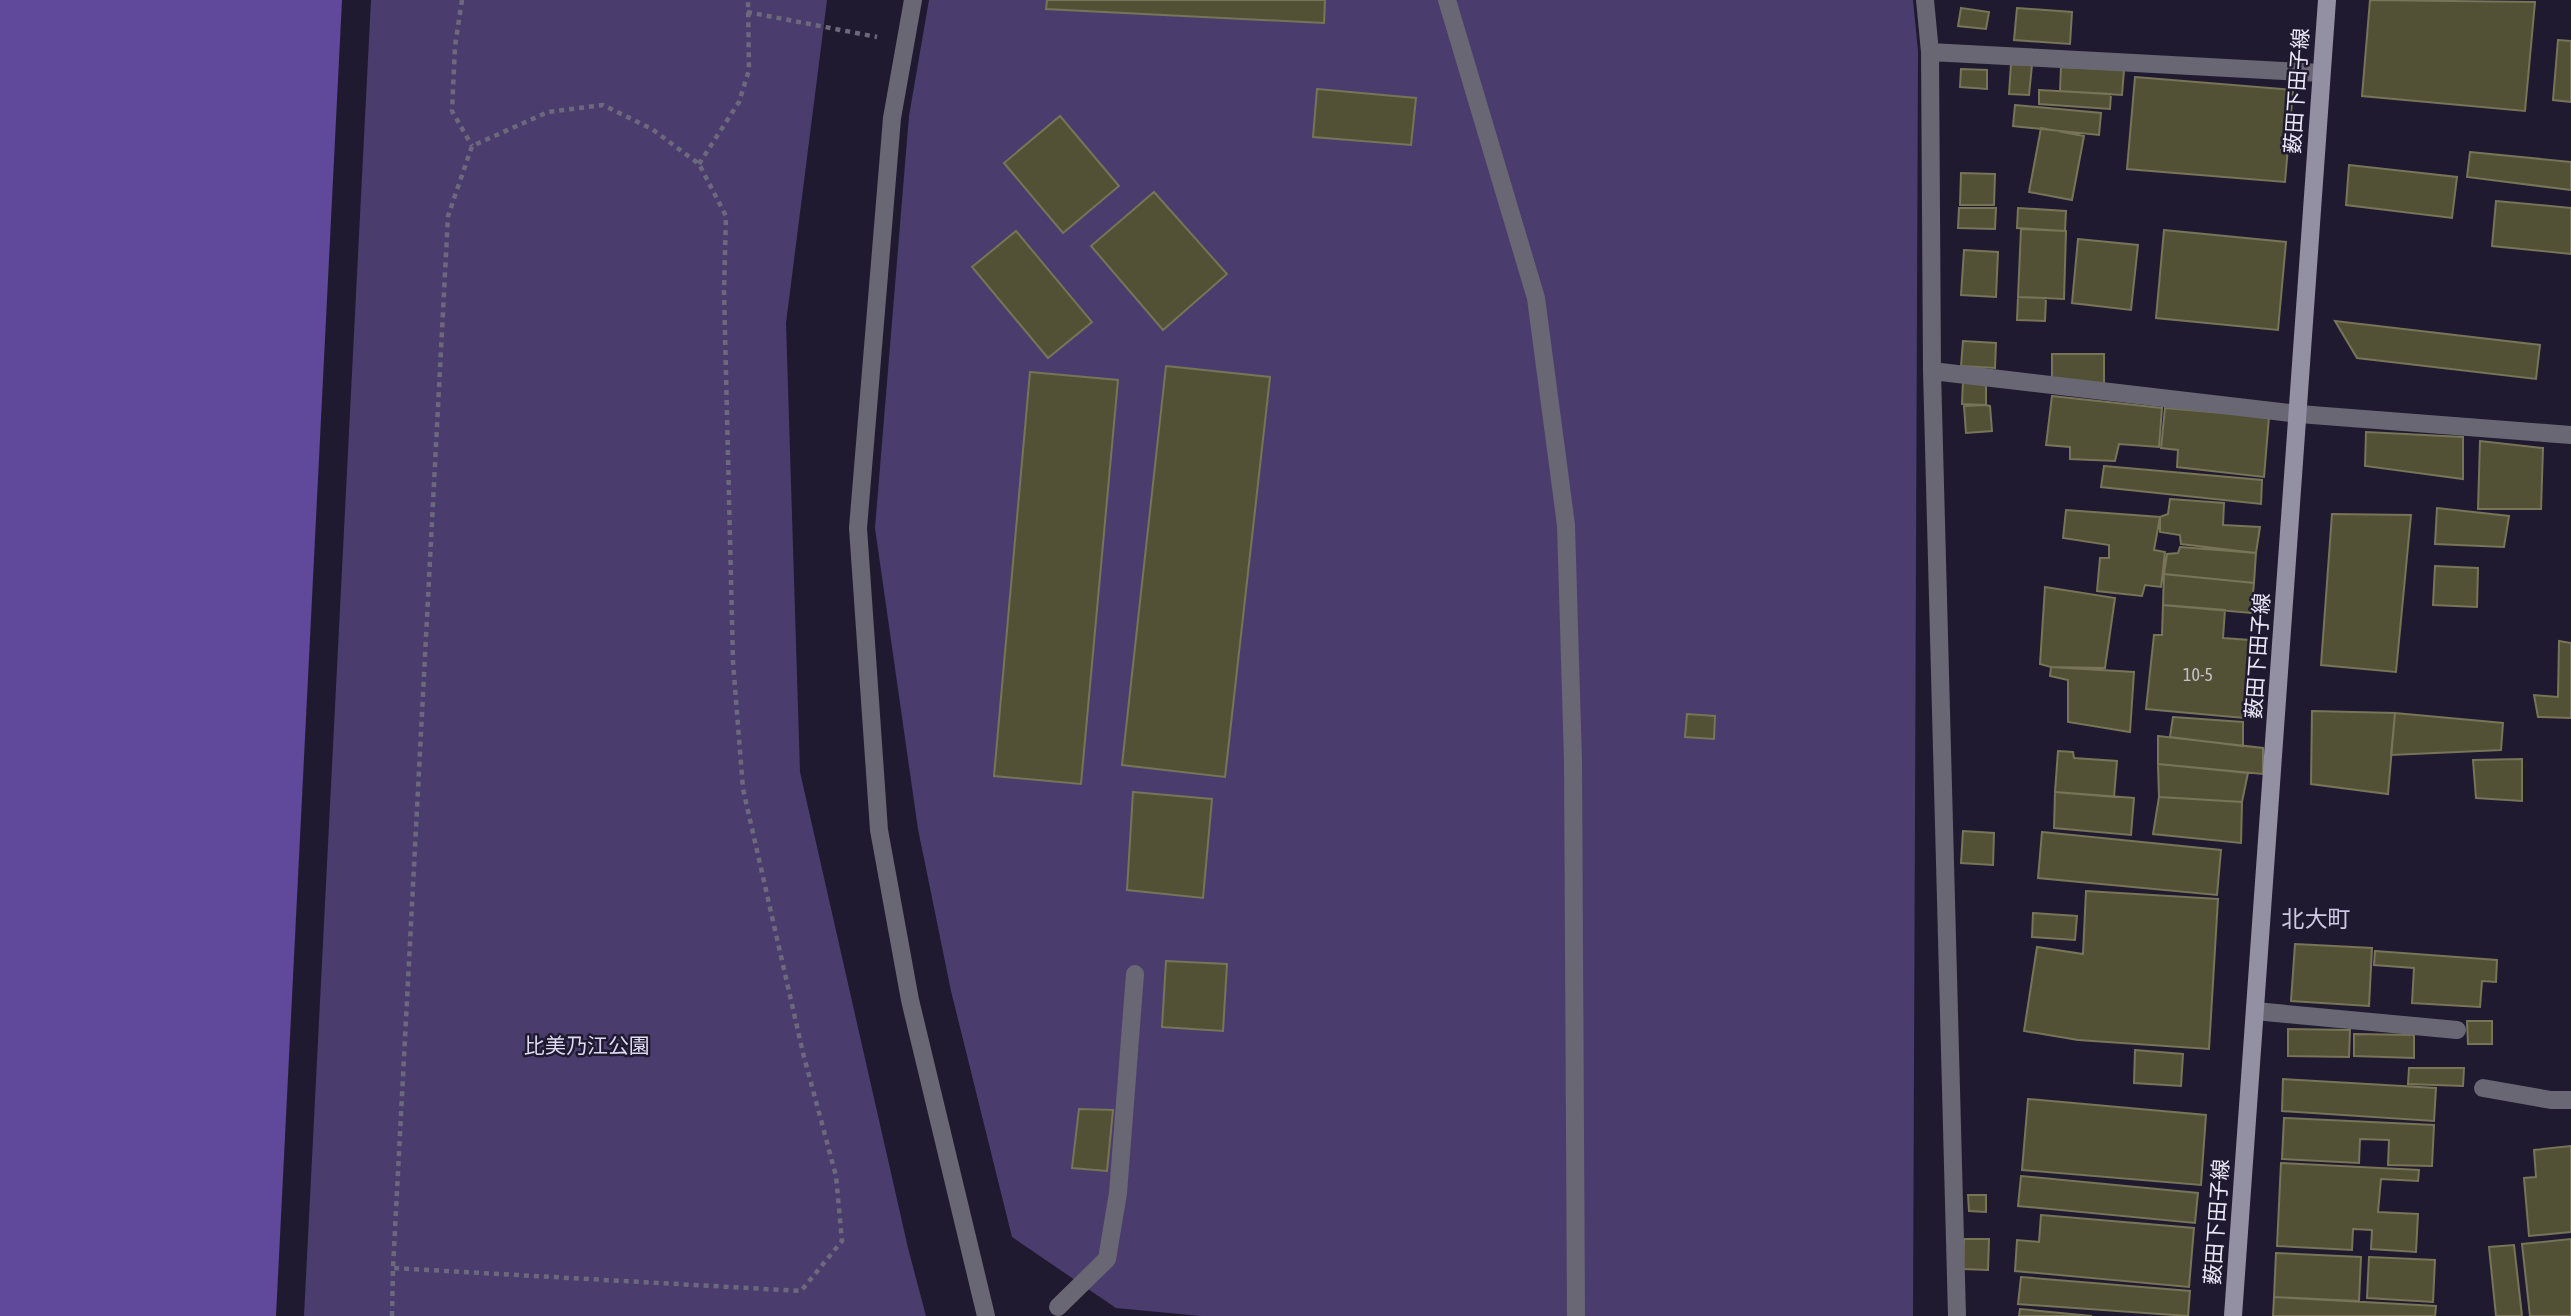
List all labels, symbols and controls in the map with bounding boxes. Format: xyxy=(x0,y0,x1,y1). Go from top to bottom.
street label: 薮田下田子線 xyxy=(2280,27,2312,155)
street label: 薮田下田子線 xyxy=(2241,592,2273,720)
house number: 10-5 xyxy=(2183,664,2213,685)
district label: 北大町 xyxy=(2282,906,2351,932)
park label: 比美乃江公園 xyxy=(524,1033,650,1057)
street label: 薮田下田子線 xyxy=(2200,1158,2232,1286)

